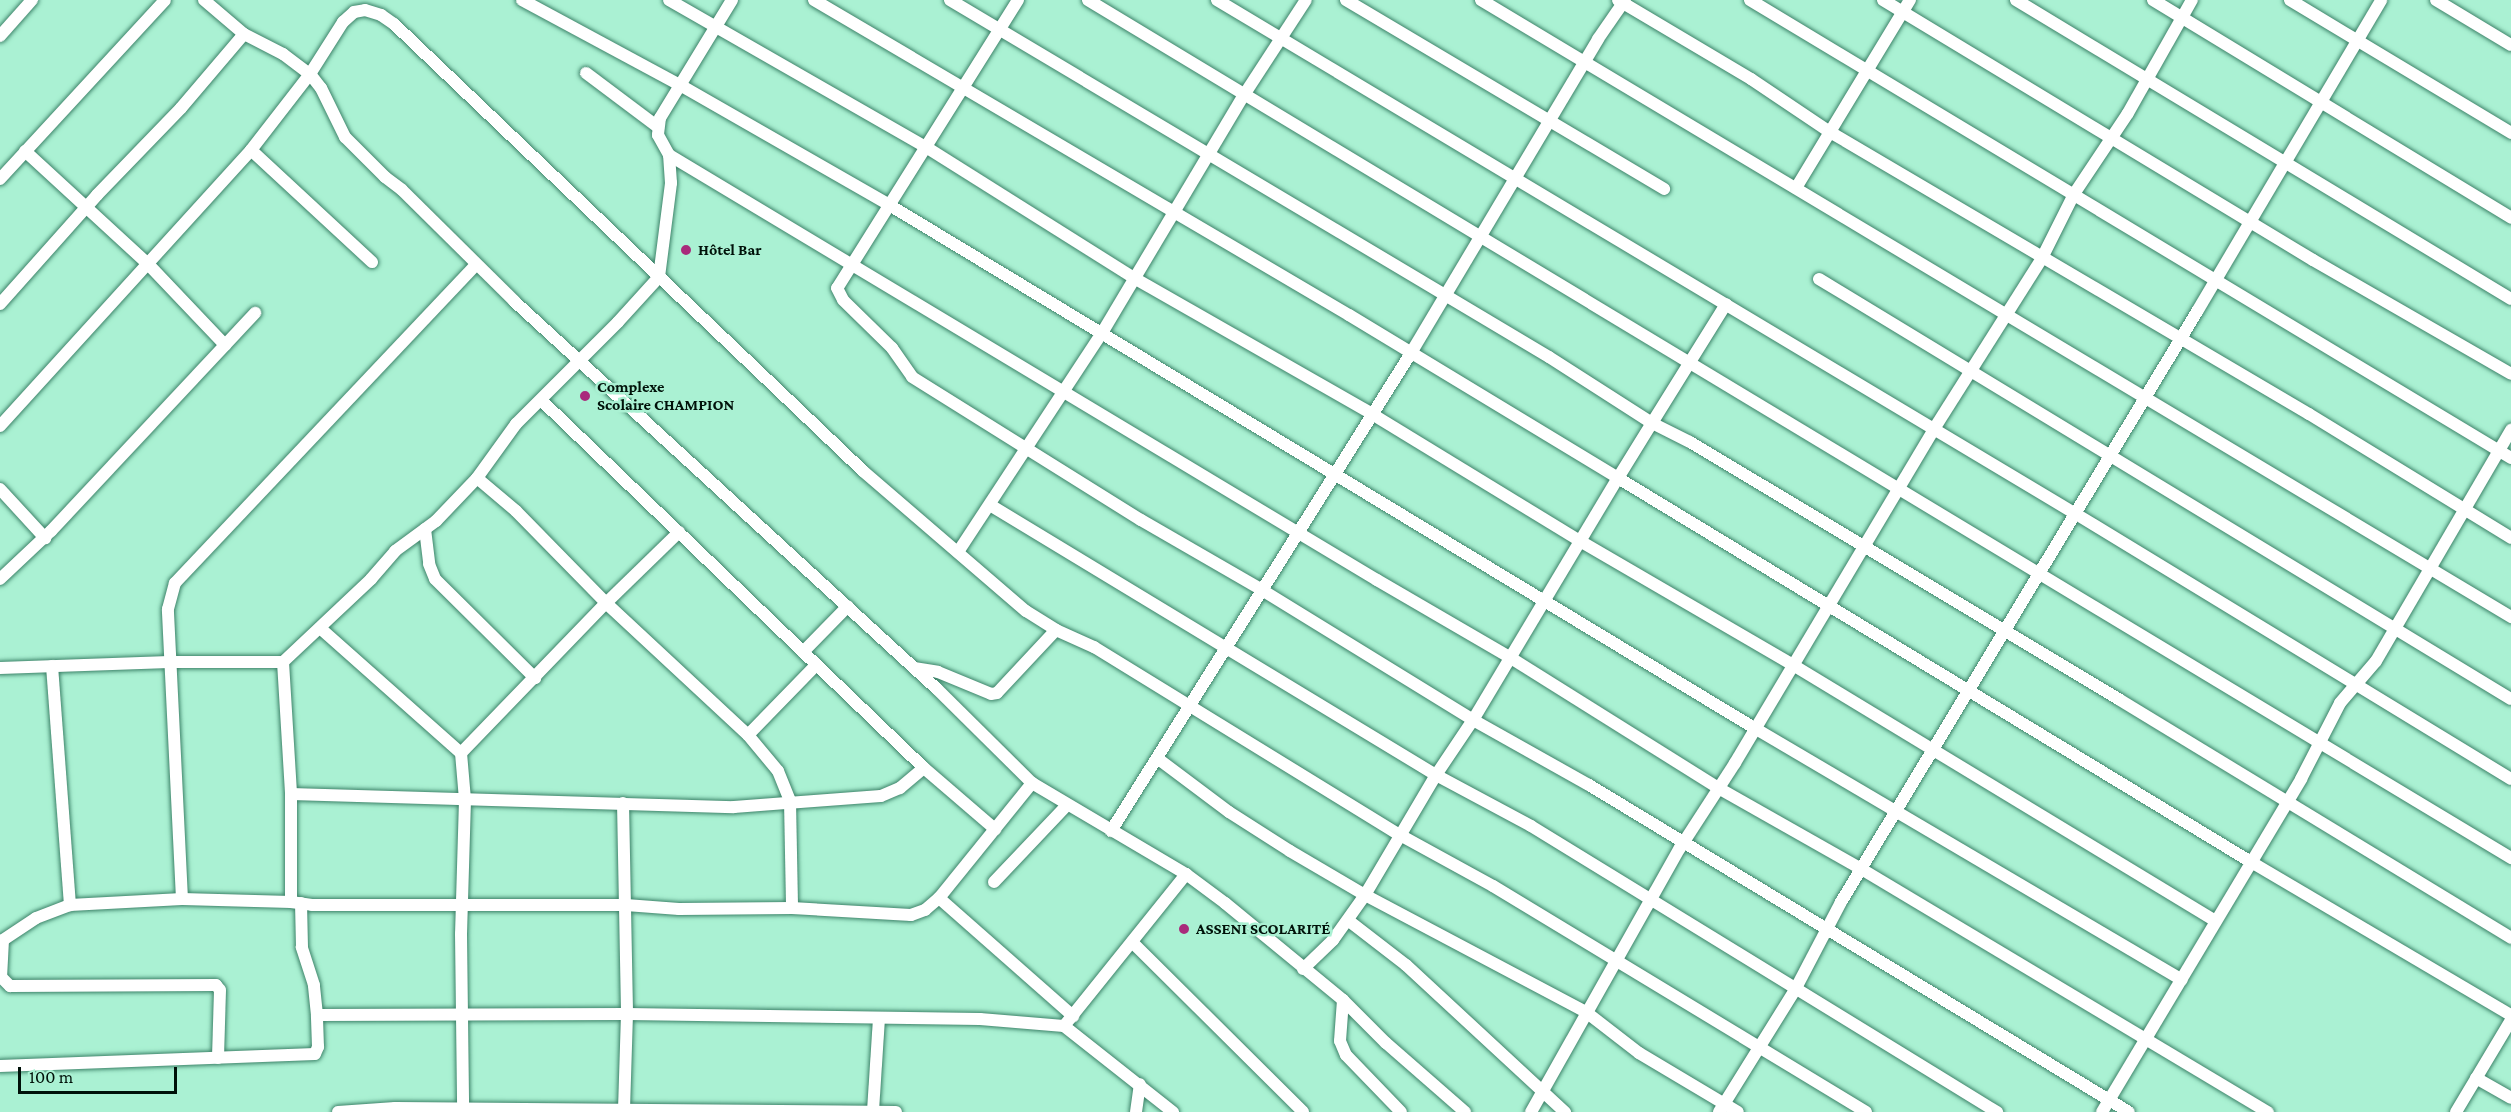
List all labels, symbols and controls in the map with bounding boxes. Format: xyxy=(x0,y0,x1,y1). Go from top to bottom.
place label: Hôtel Bar xyxy=(698,240,762,260)
marker: Hôtel Bar xyxy=(679,243,693,257)
place label: Complexe Scolaire CHAMPION xyxy=(597,377,734,415)
marker: Complexe Scolaire CHAMPION xyxy=(578,389,592,403)
place label: ASSENI SCOLARITÉ xyxy=(1196,919,1330,939)
marker: ASSENI SCOLARITÉ xyxy=(1177,922,1191,936)
scale bar xyxy=(21,1055,180,1093)
text: 100 m xyxy=(29,1067,73,1087)

